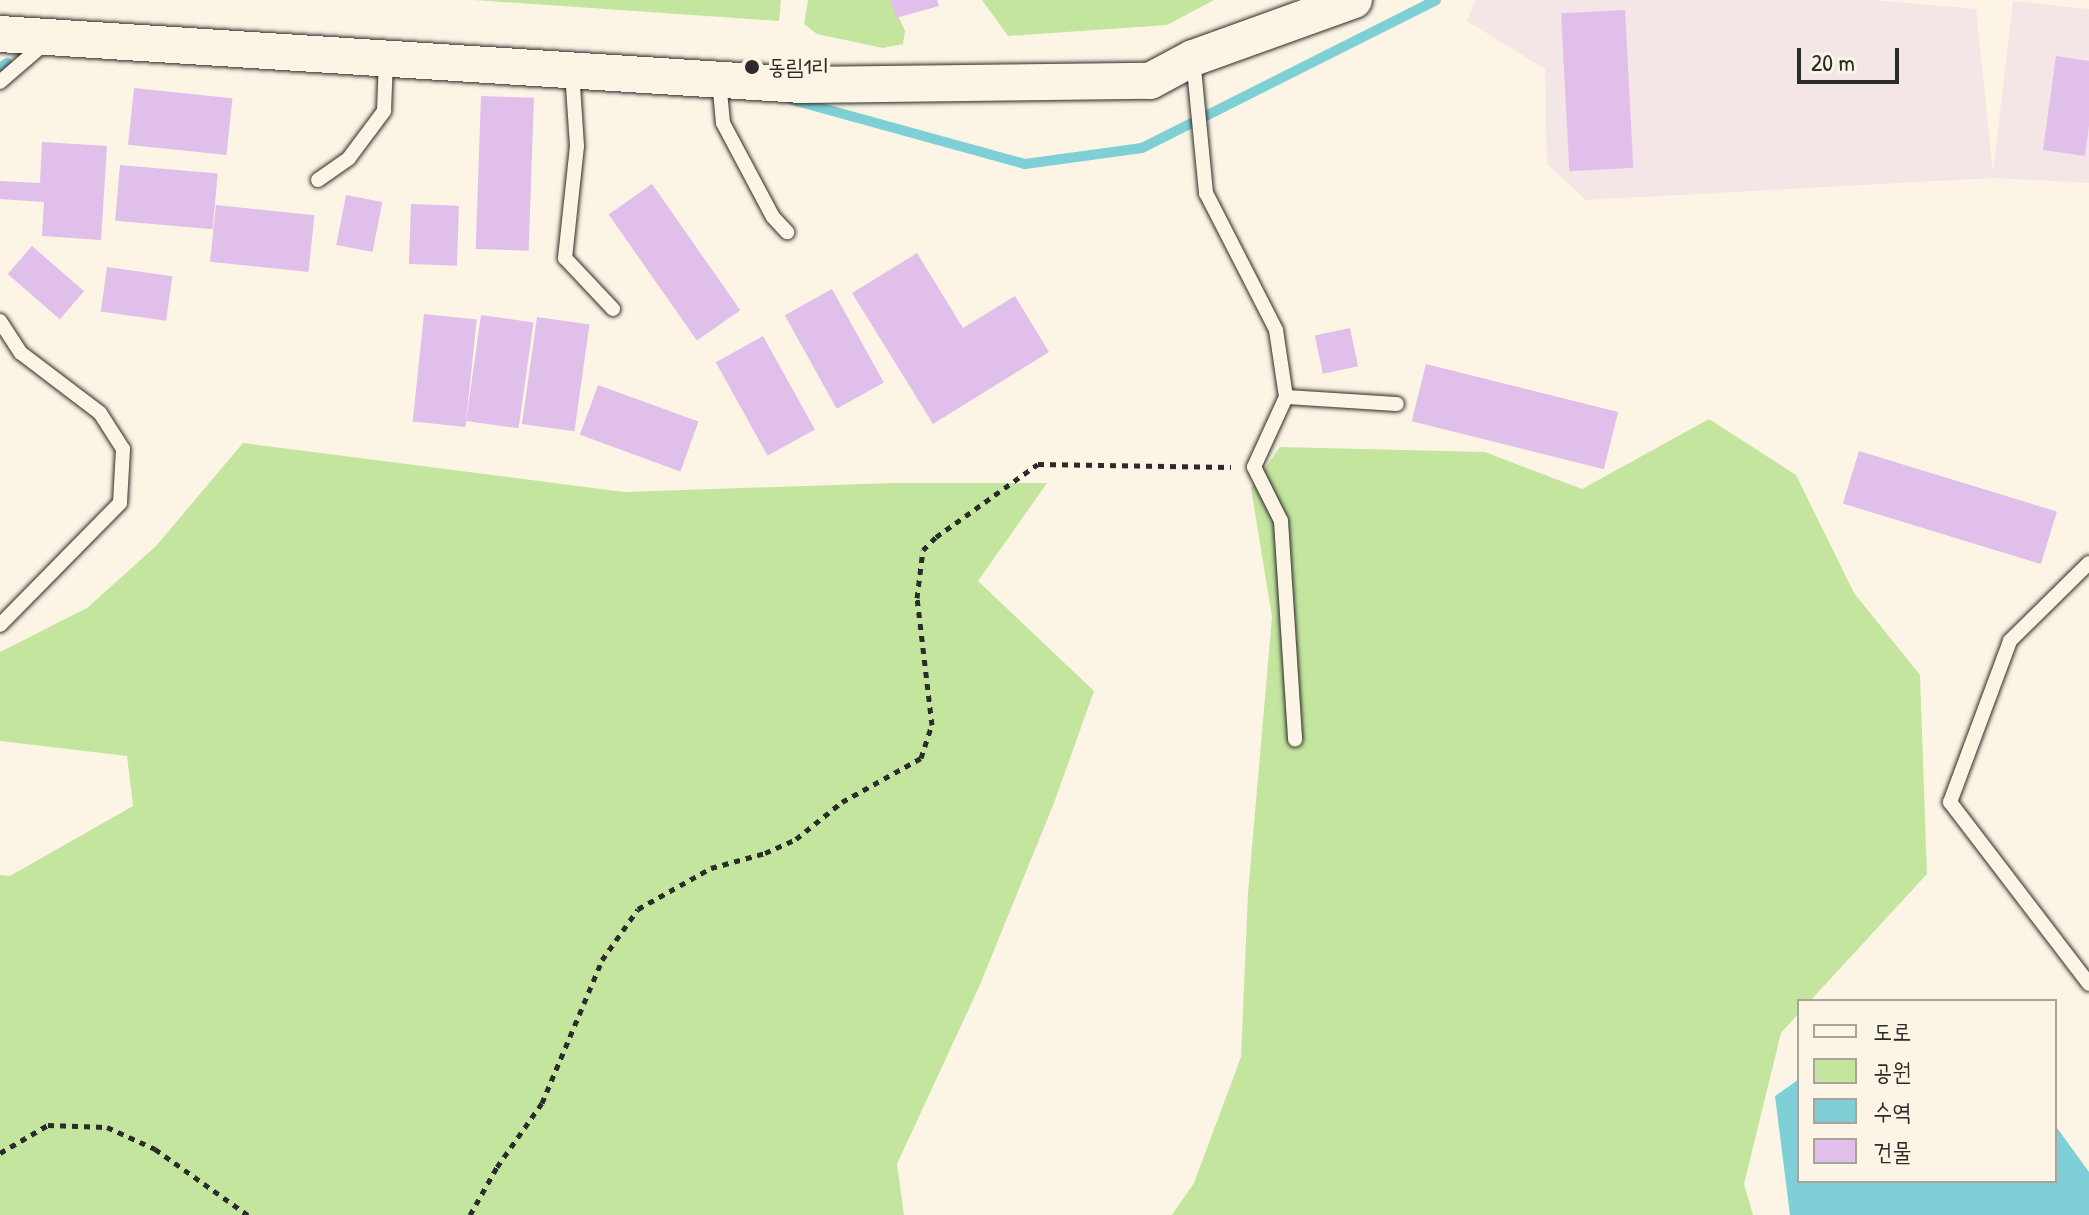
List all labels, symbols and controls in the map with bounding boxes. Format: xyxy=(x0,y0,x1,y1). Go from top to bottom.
scale bar xyxy=(1801,32,1903,82)
text: 20 m xyxy=(1811,46,1855,78)
place label: 동림1리 xyxy=(768,54,829,80)
marker: 동림1리 xyxy=(743,58,761,76)
legend xyxy=(1797,999,2057,1183)
text: 도로 xyxy=(1873,1015,1912,1047)
text: 공원 xyxy=(1873,1055,1912,1087)
text: 수역 xyxy=(1873,1095,1912,1127)
text: 건물 xyxy=(1873,1135,1912,1167)

